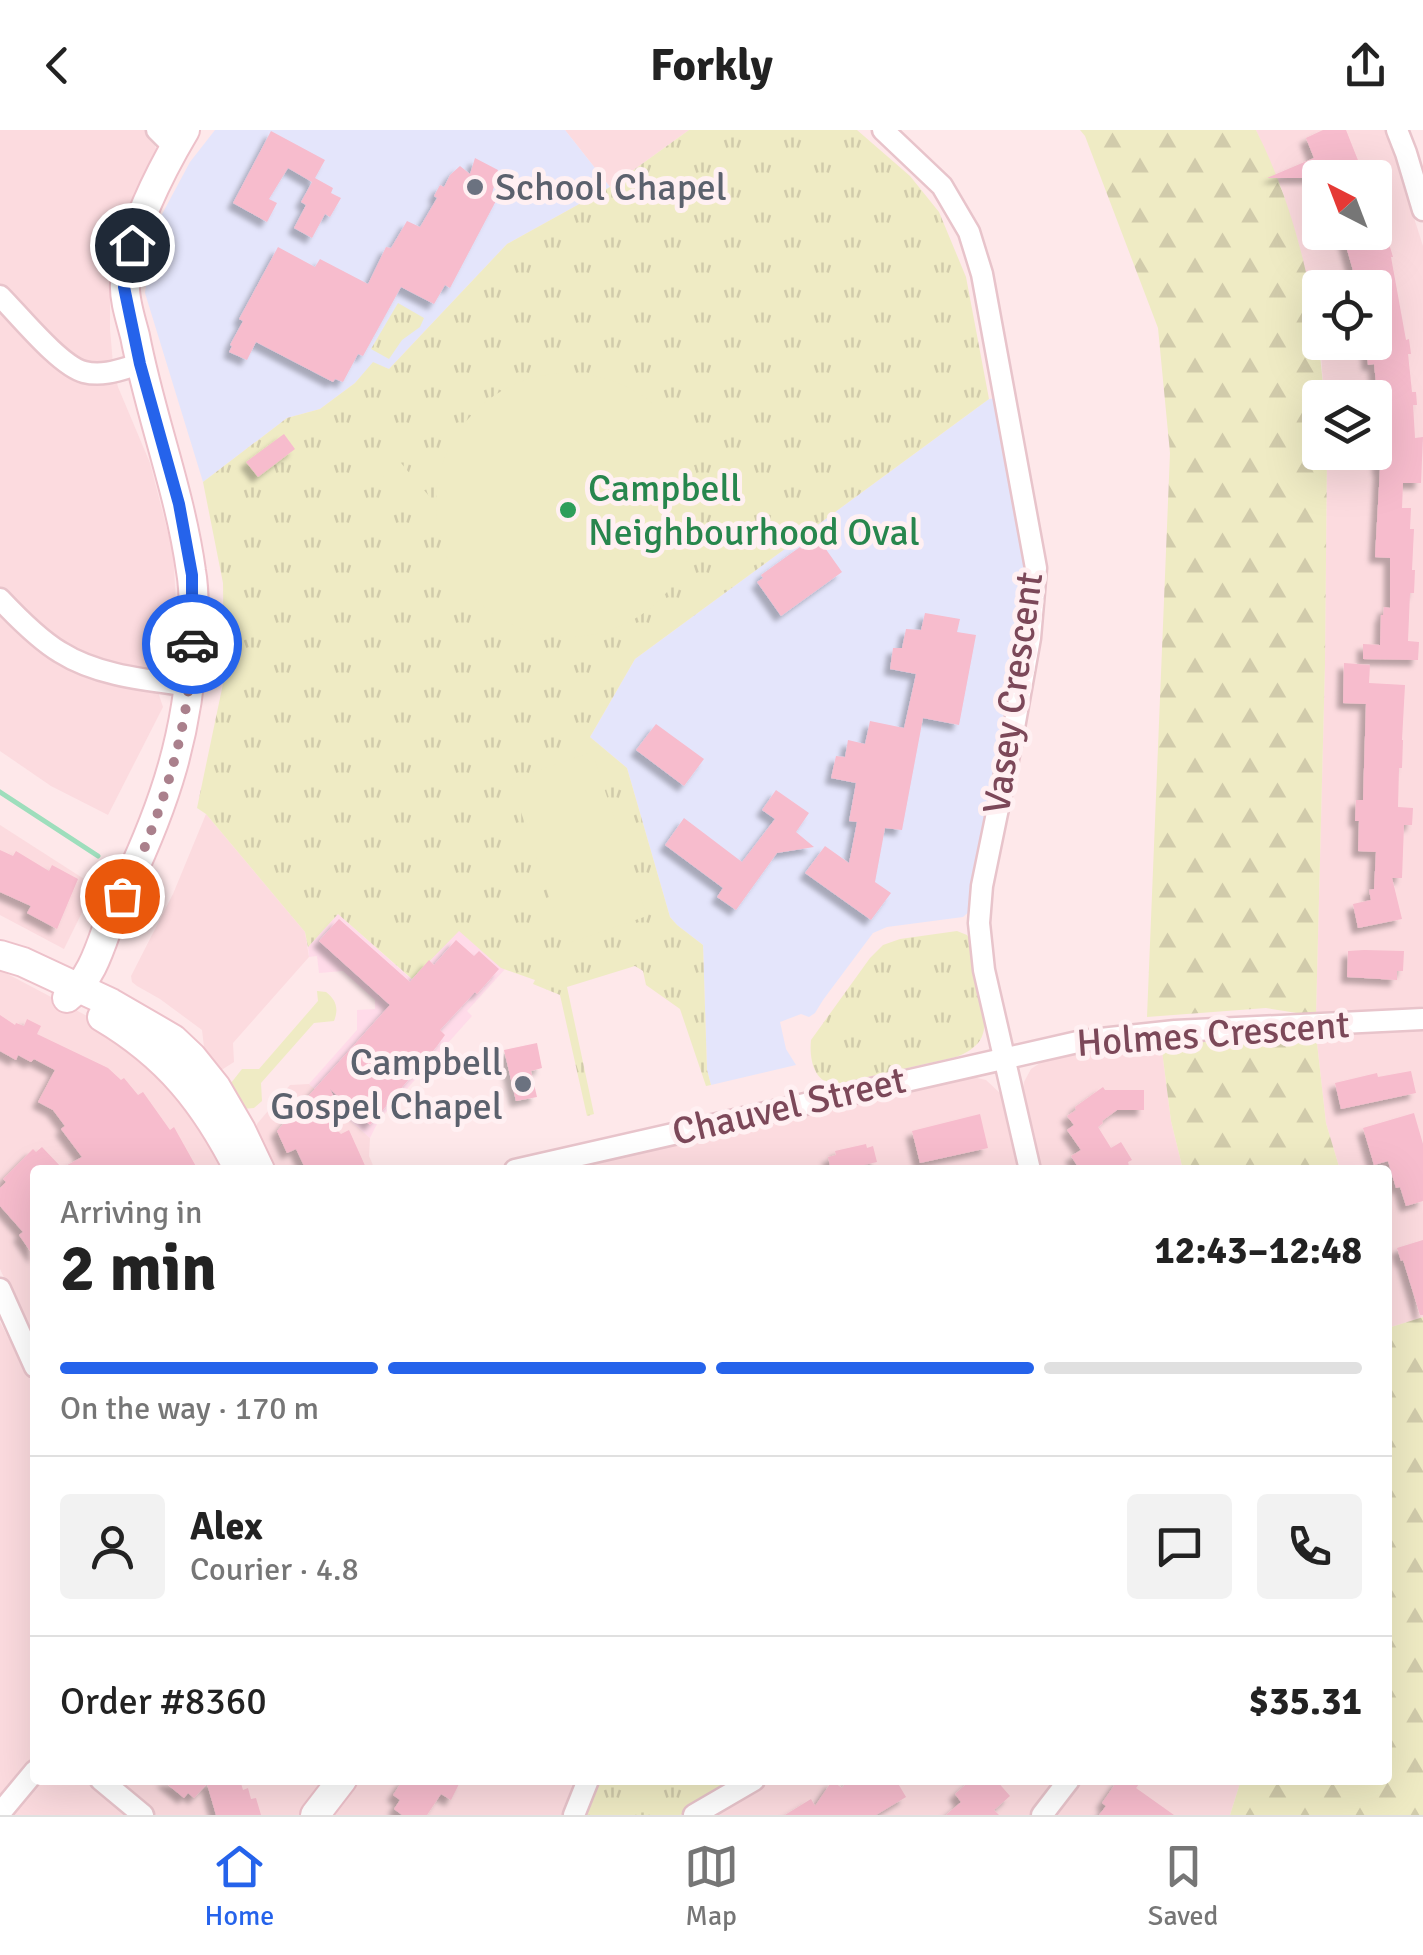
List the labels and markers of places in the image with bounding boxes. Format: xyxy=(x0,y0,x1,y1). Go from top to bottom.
place label: School Chapel xyxy=(495,164,727,211)
marker: School Chapel xyxy=(464,176,486,198)
pin xyxy=(90,203,175,288)
place label: Campbell Neighbourhood Oval xyxy=(588,465,920,556)
marker: Campbell Neighbourhood Oval xyxy=(557,499,579,521)
pin xyxy=(80,854,165,939)
place label: Campbell Gospel Chapel xyxy=(270,1039,503,1130)
marker: Campbell Gospel Chapel xyxy=(512,1073,534,1095)

